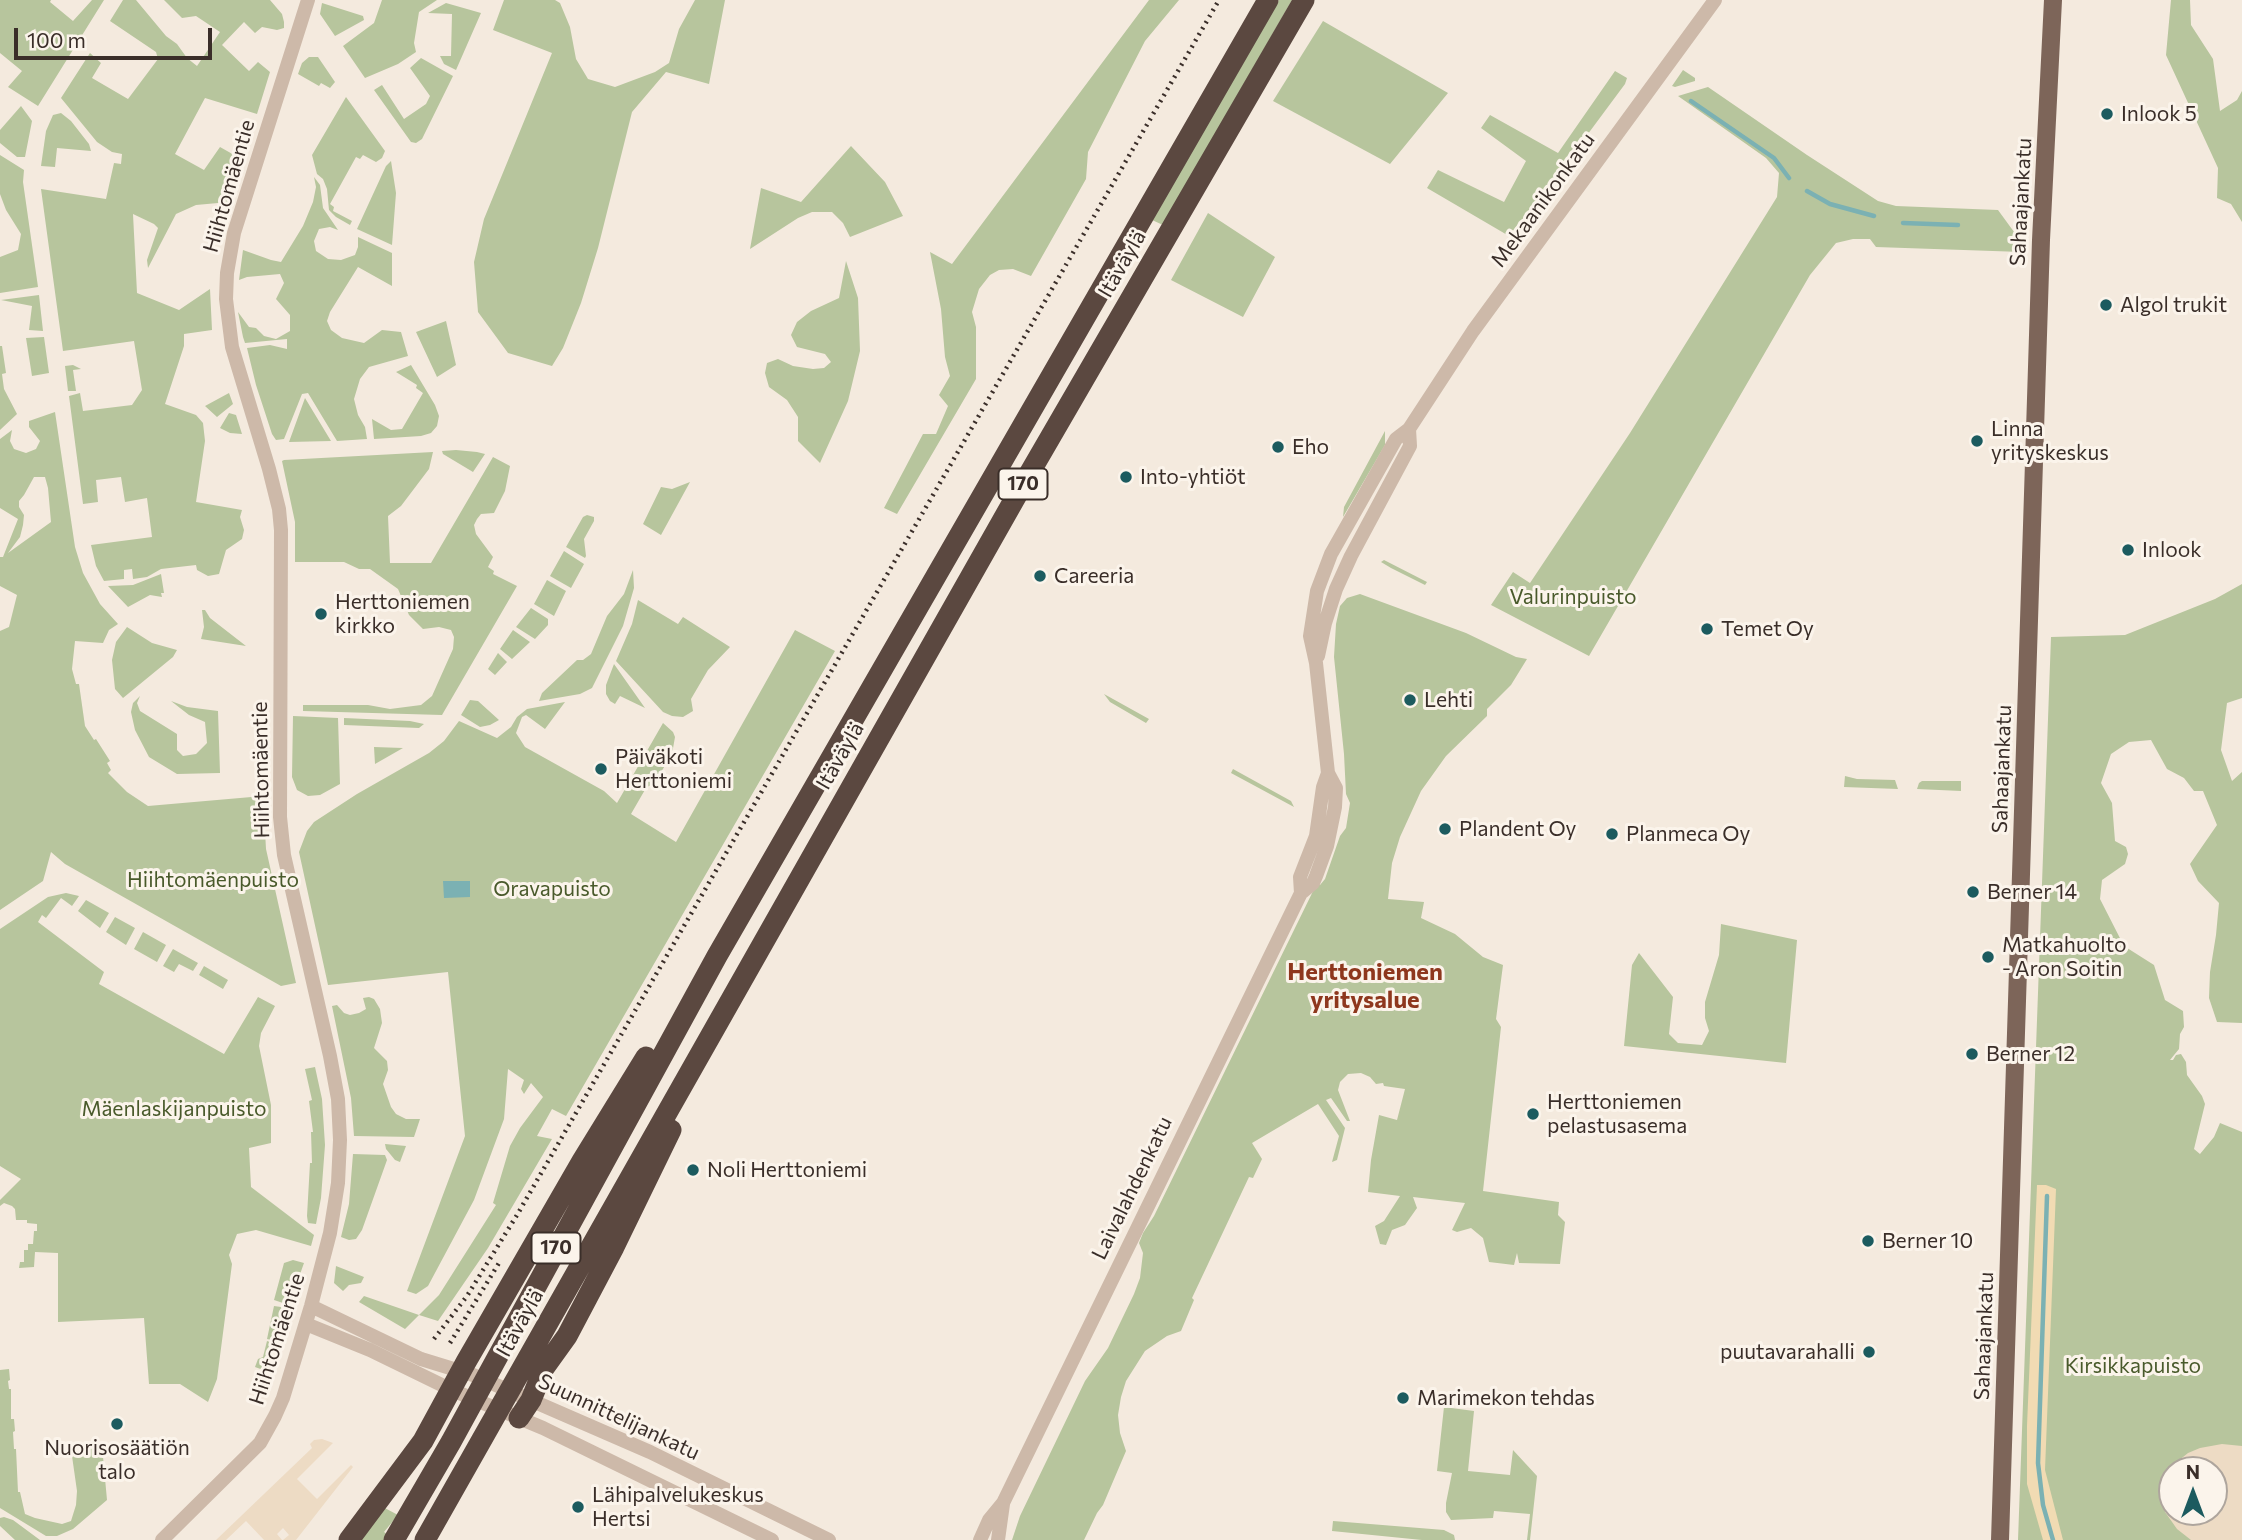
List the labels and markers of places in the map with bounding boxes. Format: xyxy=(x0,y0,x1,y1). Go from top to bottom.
place label: Inlook 5 xyxy=(2121,101,2197,127)
marker: Inlook 5 xyxy=(2099,106,2115,122)
place label: Algol trukit xyxy=(2120,292,2227,318)
marker: Algol trukit xyxy=(2098,297,2114,313)
place label: Linna yrityskeskus xyxy=(1991,416,2109,466)
marker: Linna yrityskeskus xyxy=(1969,433,1985,449)
place label: Eho xyxy=(1292,434,1329,460)
marker: Eho xyxy=(1270,439,1286,455)
place label: Into-yhtiöt xyxy=(1140,464,1246,490)
marker: Into-yhtiöt xyxy=(1118,469,1134,485)
place label: Inlook xyxy=(2142,537,2202,563)
marker: Inlook xyxy=(2120,542,2136,558)
place label: Careeria xyxy=(1054,563,1134,589)
marker: Careeria xyxy=(1032,568,1048,584)
place label: Herttoniemen kirkko xyxy=(335,589,470,639)
marker: Herttoniemen kirkko xyxy=(313,606,329,622)
place label: Temet Oy xyxy=(1721,616,1814,642)
marker: Temet Oy xyxy=(1699,621,1715,637)
place label: Lehti xyxy=(1424,687,1473,713)
marker: Lehti xyxy=(1402,692,1418,708)
place label: Päiväkoti Herttoniemi xyxy=(615,744,732,794)
marker: Päiväkoti Herttoniemi xyxy=(593,761,609,777)
place label: Plandent Oy xyxy=(1459,816,1576,842)
marker: Plandent Oy xyxy=(1437,821,1453,837)
place label: Planmeca Oy xyxy=(1626,821,1750,847)
marker: Planmeca Oy xyxy=(1604,826,1620,842)
place label: Berner 14 xyxy=(1987,879,2077,905)
marker: Berner 14 xyxy=(1965,884,1981,900)
place label: Matkahuolto - Aron Soitin xyxy=(2002,932,2127,982)
marker: Matkahuolto - Aron Soitin xyxy=(1980,949,1996,965)
place label: Berner 12 xyxy=(1986,1041,2075,1067)
marker: Berner 12 xyxy=(1964,1046,1980,1062)
place label: Herttoniemen pelastusasema xyxy=(1547,1089,1687,1139)
marker: Herttoniemen pelastusasema xyxy=(1525,1106,1541,1122)
place label: Noli Herttoniemi xyxy=(707,1157,867,1183)
marker: Noli Herttoniemi xyxy=(685,1162,701,1178)
place label: Berner 10 xyxy=(1882,1228,1973,1254)
marker: Berner 10 xyxy=(1860,1233,1876,1249)
place label: puutavarahalli xyxy=(1720,1339,1855,1365)
marker: puutavarahalli xyxy=(1861,1344,1877,1360)
place label: Marimekon tehdas xyxy=(1417,1385,1595,1411)
marker: Marimekon tehdas xyxy=(1395,1390,1411,1406)
marker: Nuorisosäätiön talo xyxy=(109,1416,125,1432)
place label: Nuorisosäätiön talo xyxy=(44,1435,190,1485)
place label: Lähipalvelukeskus Hertsi xyxy=(592,1482,764,1532)
marker: Lähipalvelukeskus Hertsi xyxy=(570,1499,586,1515)

